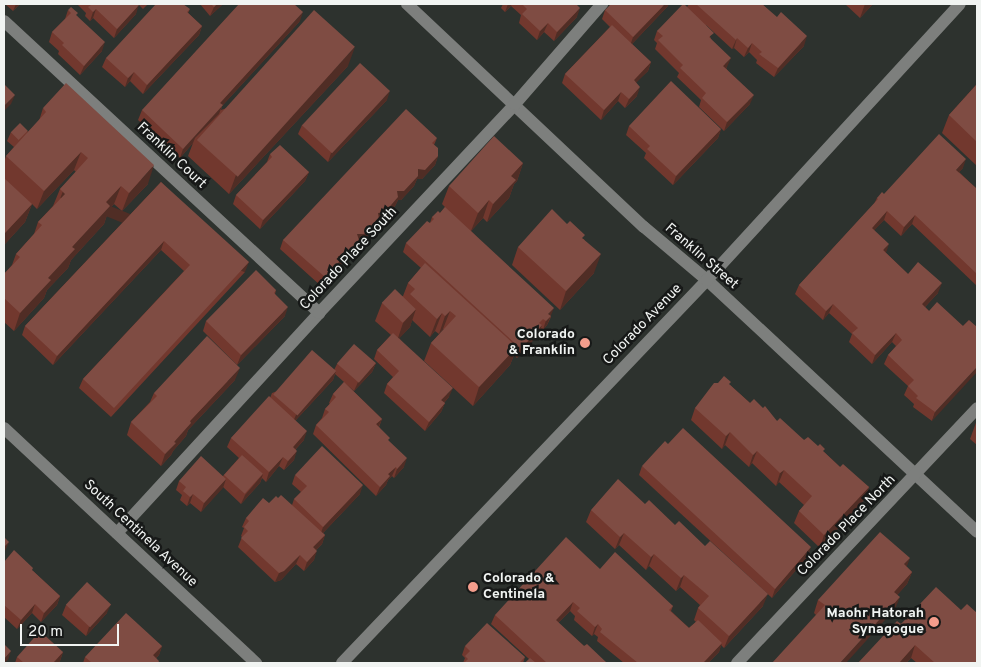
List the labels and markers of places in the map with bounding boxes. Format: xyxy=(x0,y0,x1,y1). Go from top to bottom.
place label: Colorado & Franklin xyxy=(509,327,575,360)
marker: Colorado & Franklin xyxy=(579,337,591,349)
place label: Colorado & Centinela xyxy=(483,571,555,604)
marker: Colorado & Centinela xyxy=(467,581,479,593)
place label: Maohr Hatorah Synagogue xyxy=(826,606,924,638)
marker: Maohr Hatorah Synagogue xyxy=(928,616,940,628)

